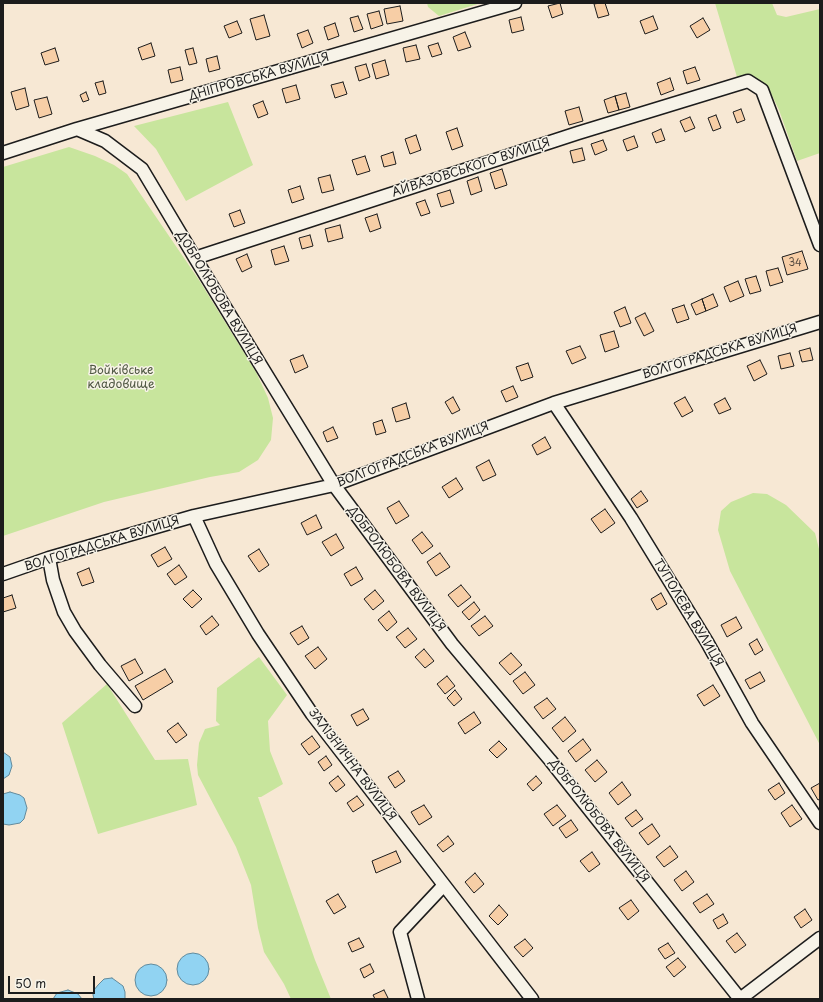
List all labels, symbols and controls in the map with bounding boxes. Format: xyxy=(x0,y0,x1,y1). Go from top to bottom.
street label: ДНІПРОВСЬКА ВУЛИЦЯ xyxy=(187,50,331,104)
street label: АЙВАЗОВСЬКОГО ВУЛИЦЯ xyxy=(390,136,552,200)
street label: ДОБРОЛЮБОВА ВУЛИЦЯ xyxy=(173,228,265,368)
house number: 34 xyxy=(788,257,802,269)
street label: ВОЛГОГРАДСЬКА ВУЛИЦЯ xyxy=(641,321,799,383)
park label: Войківське кладовище xyxy=(87,364,155,392)
street label: ВОЛГОГРАДСЬКА ВУЛИЦЯ xyxy=(335,419,491,491)
street label: ДОБРОЛЮБОВА ВУЛИЦЯ xyxy=(344,503,448,635)
street label: ВОЛГОГРАДСЬКА ВУЛИЦЯ xyxy=(23,513,181,575)
street label: ТУПОЛЄВА ВУЛИЦЯ xyxy=(650,557,726,669)
street label: ЗАЛІЗНИЧНА ВУЛИЦЯ xyxy=(305,706,399,824)
street label: ДОБРОЛЮБОВА ВУЛИЦЯ xyxy=(546,756,652,886)
scale bar xyxy=(10,968,97,994)
text: 50 m xyxy=(15,974,46,992)

